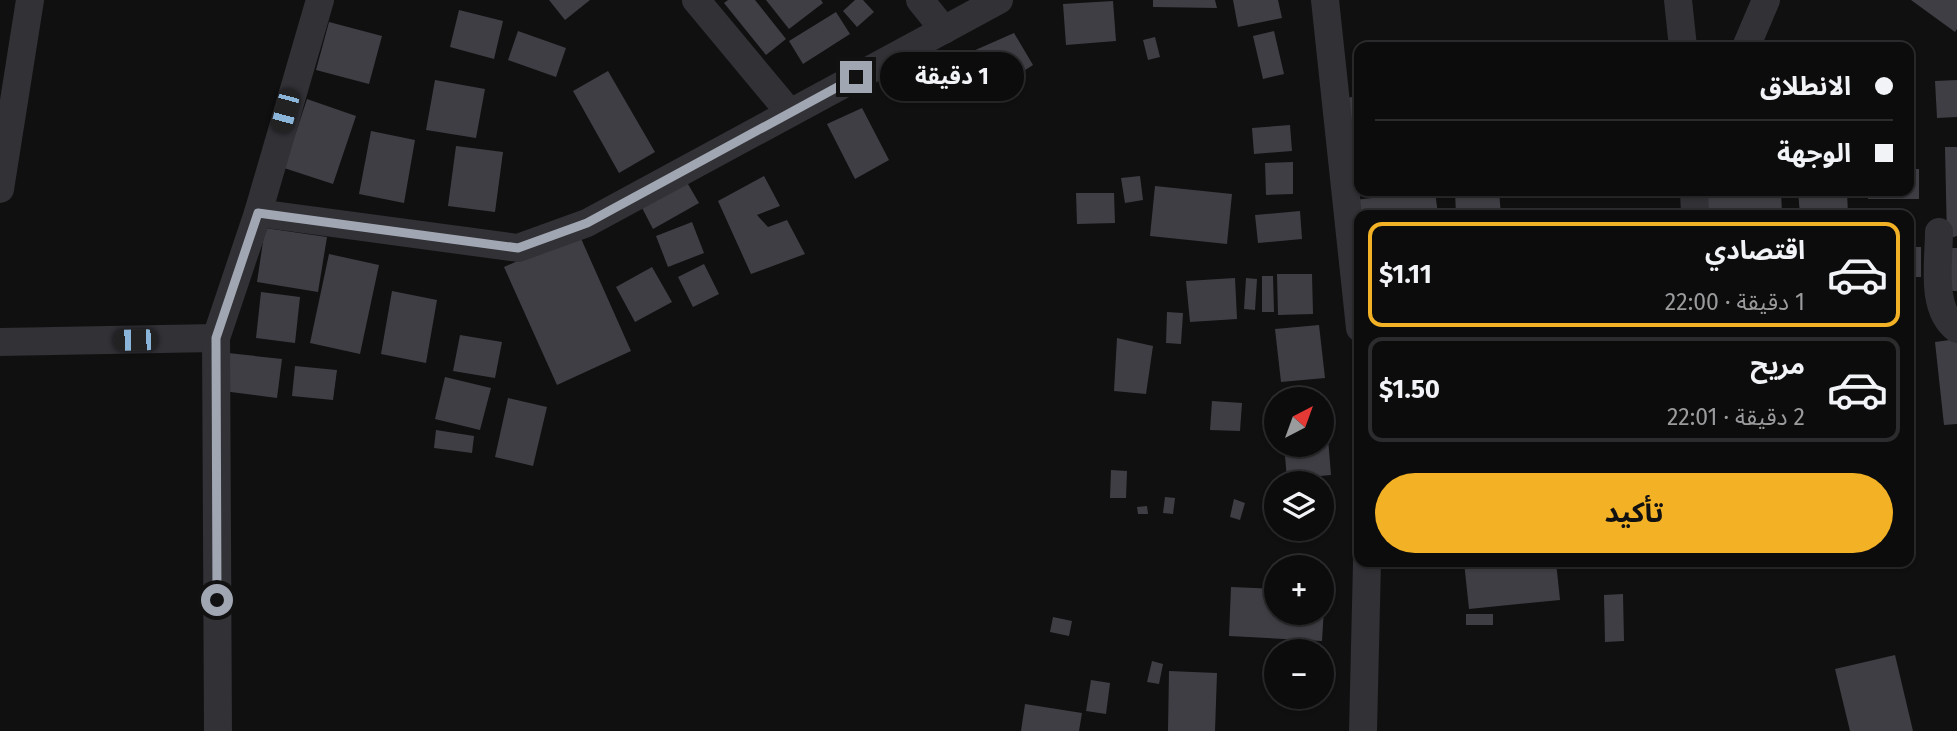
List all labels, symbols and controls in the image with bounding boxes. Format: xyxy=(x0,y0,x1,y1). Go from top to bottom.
callout: 1 دقيقة xyxy=(880,52,1024,102)
route end xyxy=(840,61,872,93)
text: 1 دقيقة xyxy=(915,62,989,90)
text: الانطلاق xyxy=(1760,71,1851,102)
car xyxy=(270,88,301,134)
text: الوجهة xyxy=(1777,138,1851,169)
text: اقتصادي xyxy=(1705,235,1805,266)
icon: car xyxy=(1826,243,1889,306)
text: $1.11 xyxy=(1379,259,1432,290)
text: 1 دقيقة · 22:00 xyxy=(1665,288,1805,316)
car xyxy=(114,329,157,351)
text: مريح xyxy=(1750,350,1805,381)
icon: car xyxy=(1826,358,1889,421)
text: $1.50 xyxy=(1379,374,1440,405)
north arrow xyxy=(1264,387,1334,457)
map controls xyxy=(1264,387,1334,709)
text: 2 دقيقة · 22:01 xyxy=(1667,403,1805,431)
button: layers xyxy=(1264,471,1334,541)
button: تأكيد xyxy=(1375,473,1893,553)
button: + xyxy=(1264,555,1334,625)
route start xyxy=(201,584,233,616)
button: − xyxy=(1264,639,1334,709)

